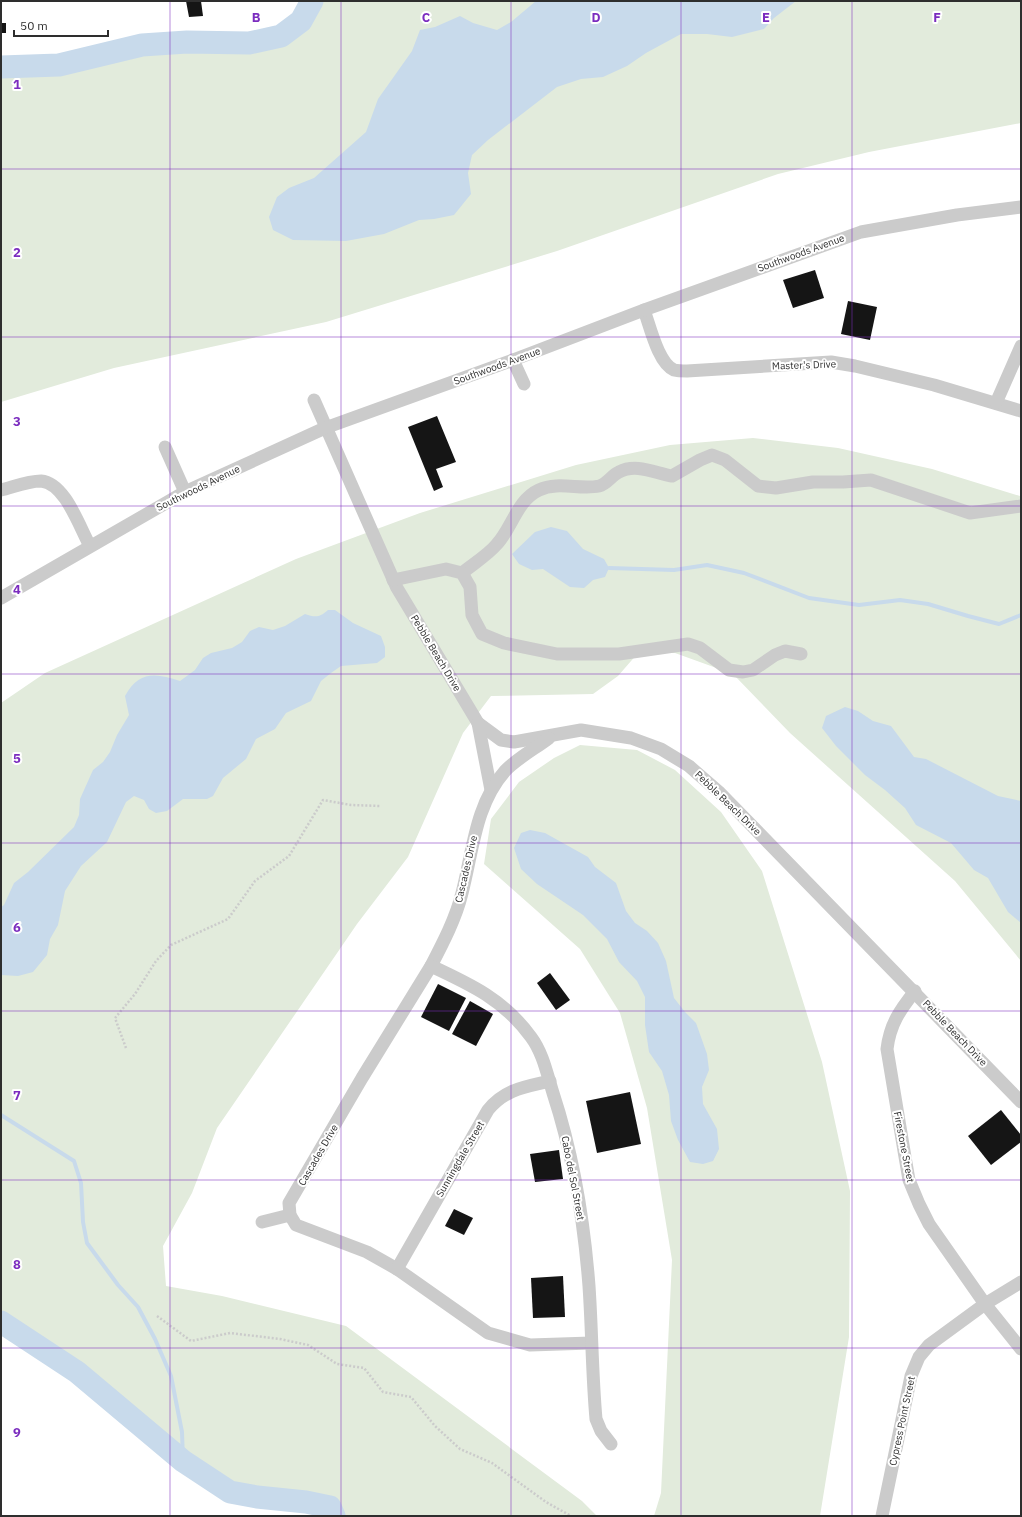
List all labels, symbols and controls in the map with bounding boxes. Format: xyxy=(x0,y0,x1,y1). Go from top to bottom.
text: B xyxy=(252,9,261,26)
text: C xyxy=(422,9,431,26)
text: D xyxy=(591,9,601,26)
text: E xyxy=(762,9,770,26)
text: F xyxy=(933,9,941,26)
scale bar xyxy=(14,12,108,38)
text: 50 m xyxy=(20,18,48,33)
text: 1 xyxy=(13,76,21,93)
street label: Southwoods Avenue xyxy=(756,231,847,275)
text: 2 xyxy=(13,244,21,261)
street label: Southwoods Avenue xyxy=(452,344,543,388)
street label: Master's Drive xyxy=(772,357,837,373)
text: 3 xyxy=(13,413,21,430)
street label: Southwoods Avenue xyxy=(154,462,242,514)
text: 4 xyxy=(13,581,21,598)
street label: Pebble Beach Drive xyxy=(408,612,464,694)
text: 5 xyxy=(13,750,21,767)
street label: Pebble Beach Drive xyxy=(692,768,764,838)
street label: Cascades Drive xyxy=(452,834,480,904)
text: 6 xyxy=(13,919,21,936)
street label: Pebble Beach Drive xyxy=(920,997,990,1069)
text: 7 xyxy=(13,1087,21,1104)
street label: Firestone Street xyxy=(891,1110,917,1184)
street label: Sunningdale Street xyxy=(433,1118,487,1199)
street label: Cascades Drive xyxy=(295,1122,341,1188)
street label: Cabo del Sol Street xyxy=(558,1135,588,1222)
text: 8 xyxy=(13,1256,21,1273)
street label: Cypress Point Street xyxy=(886,1375,918,1467)
text: 9 xyxy=(13,1424,21,1441)

